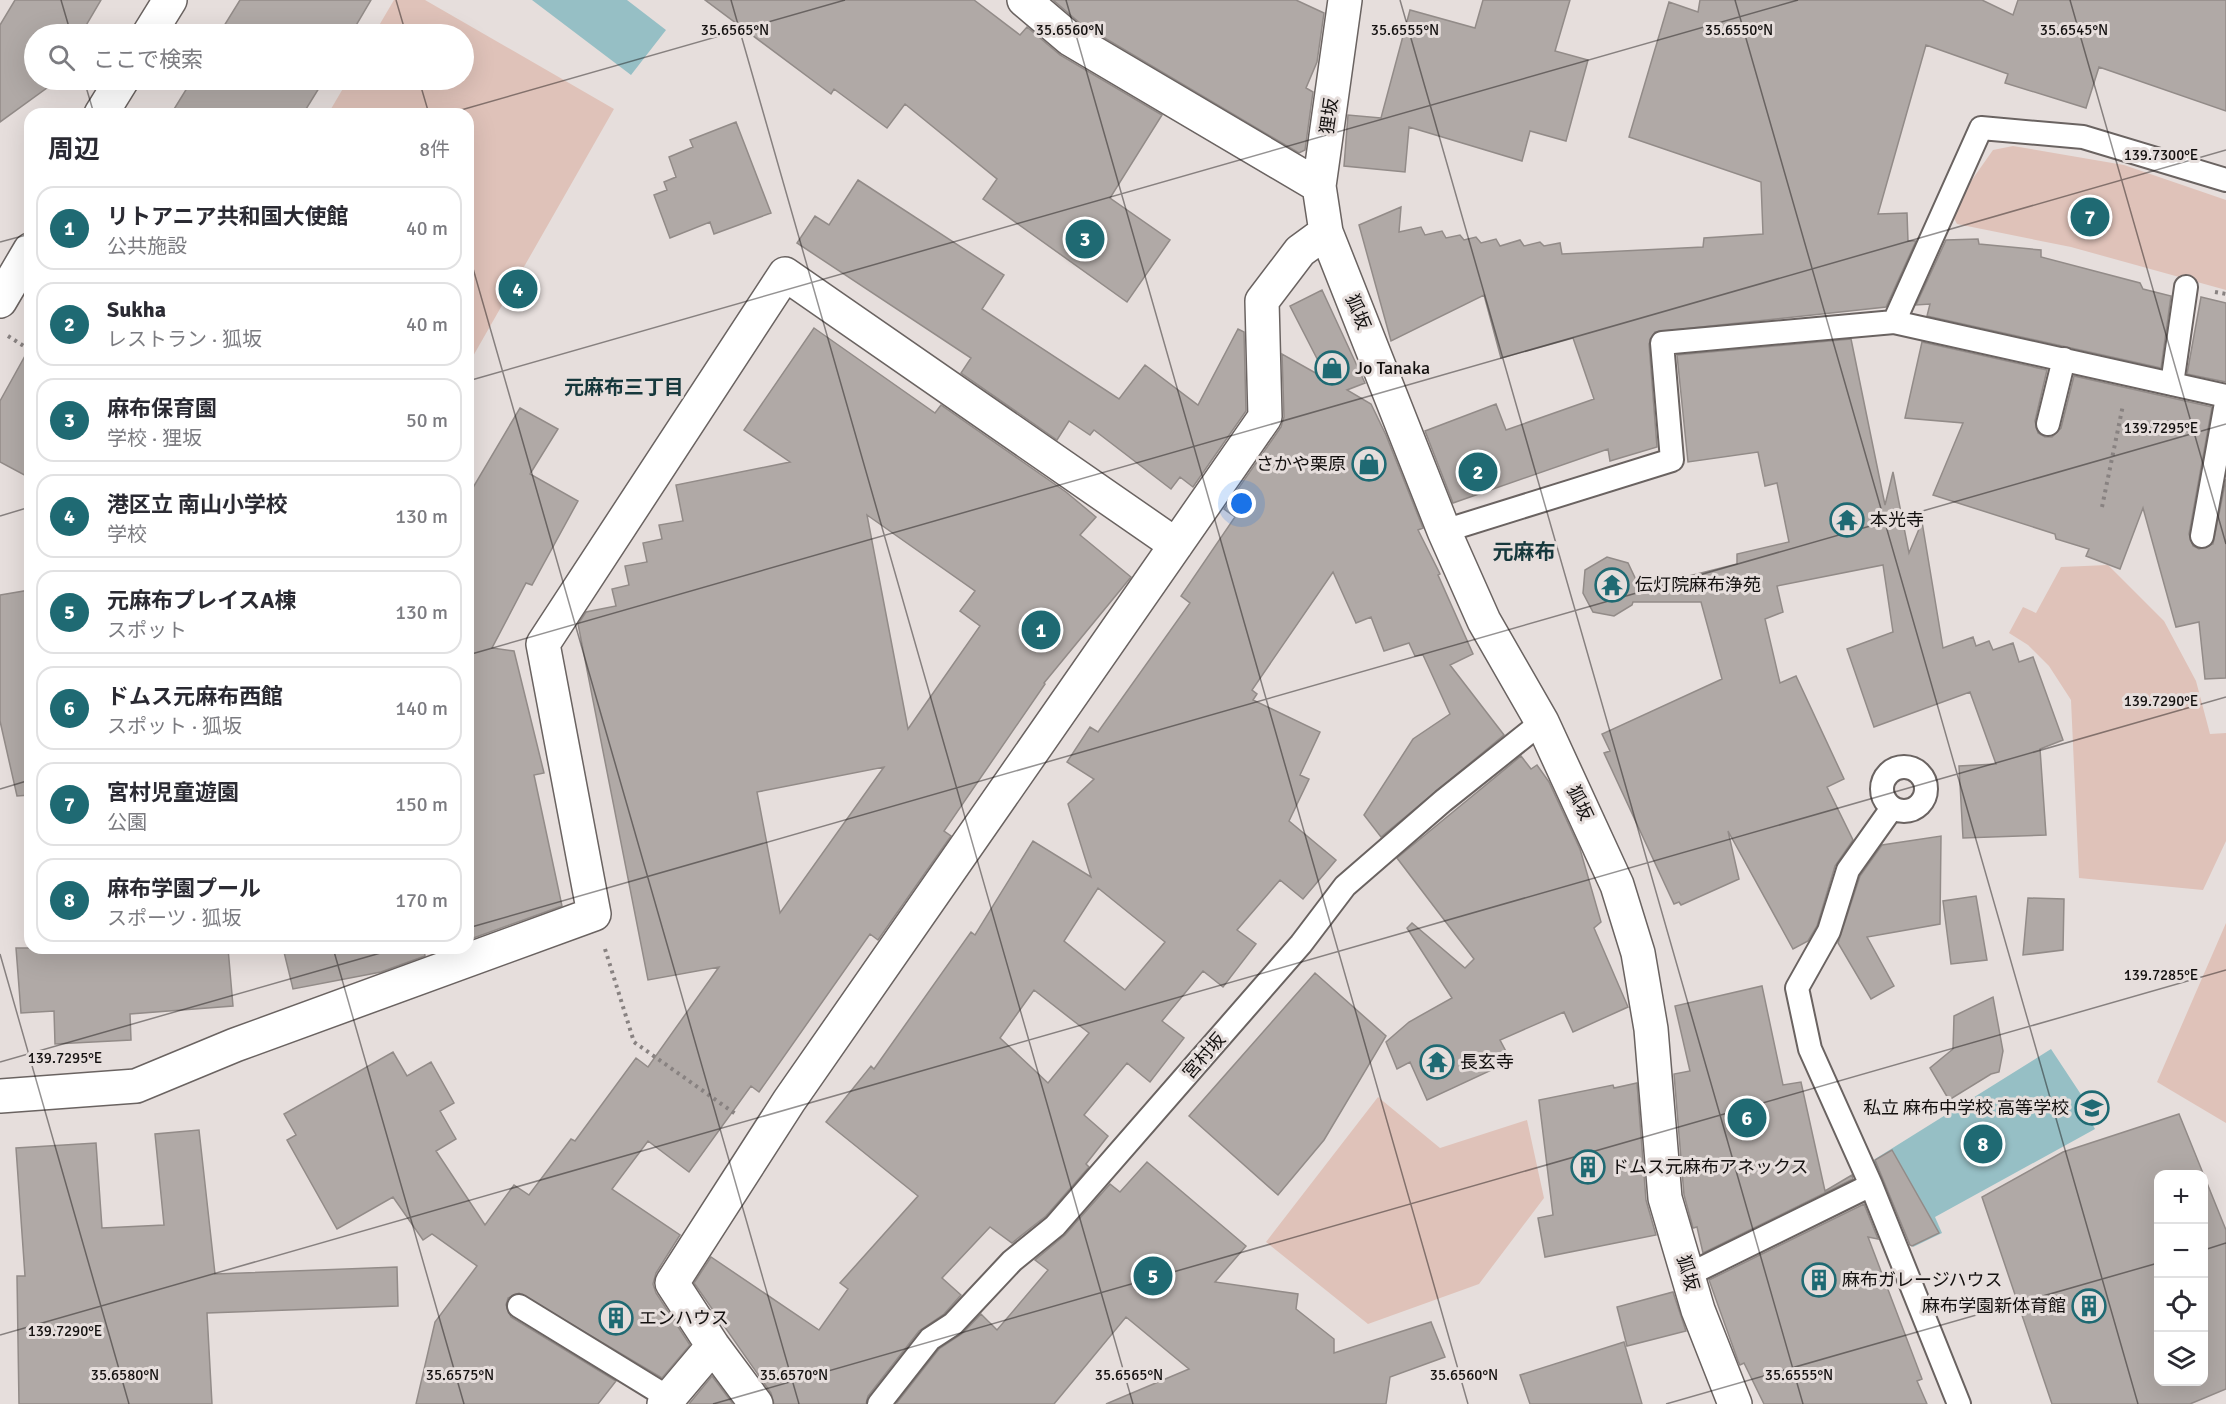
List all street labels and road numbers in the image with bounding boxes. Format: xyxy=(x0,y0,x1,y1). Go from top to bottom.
street label: 狸坂 xyxy=(1316,97,1342,135)
street label: 狐坂 xyxy=(1341,291,1375,333)
street label: 狐坂 xyxy=(1562,782,1598,824)
street label: 宮村坂 xyxy=(1178,1028,1230,1084)
street label: 狐坂 xyxy=(1672,1253,1704,1293)

